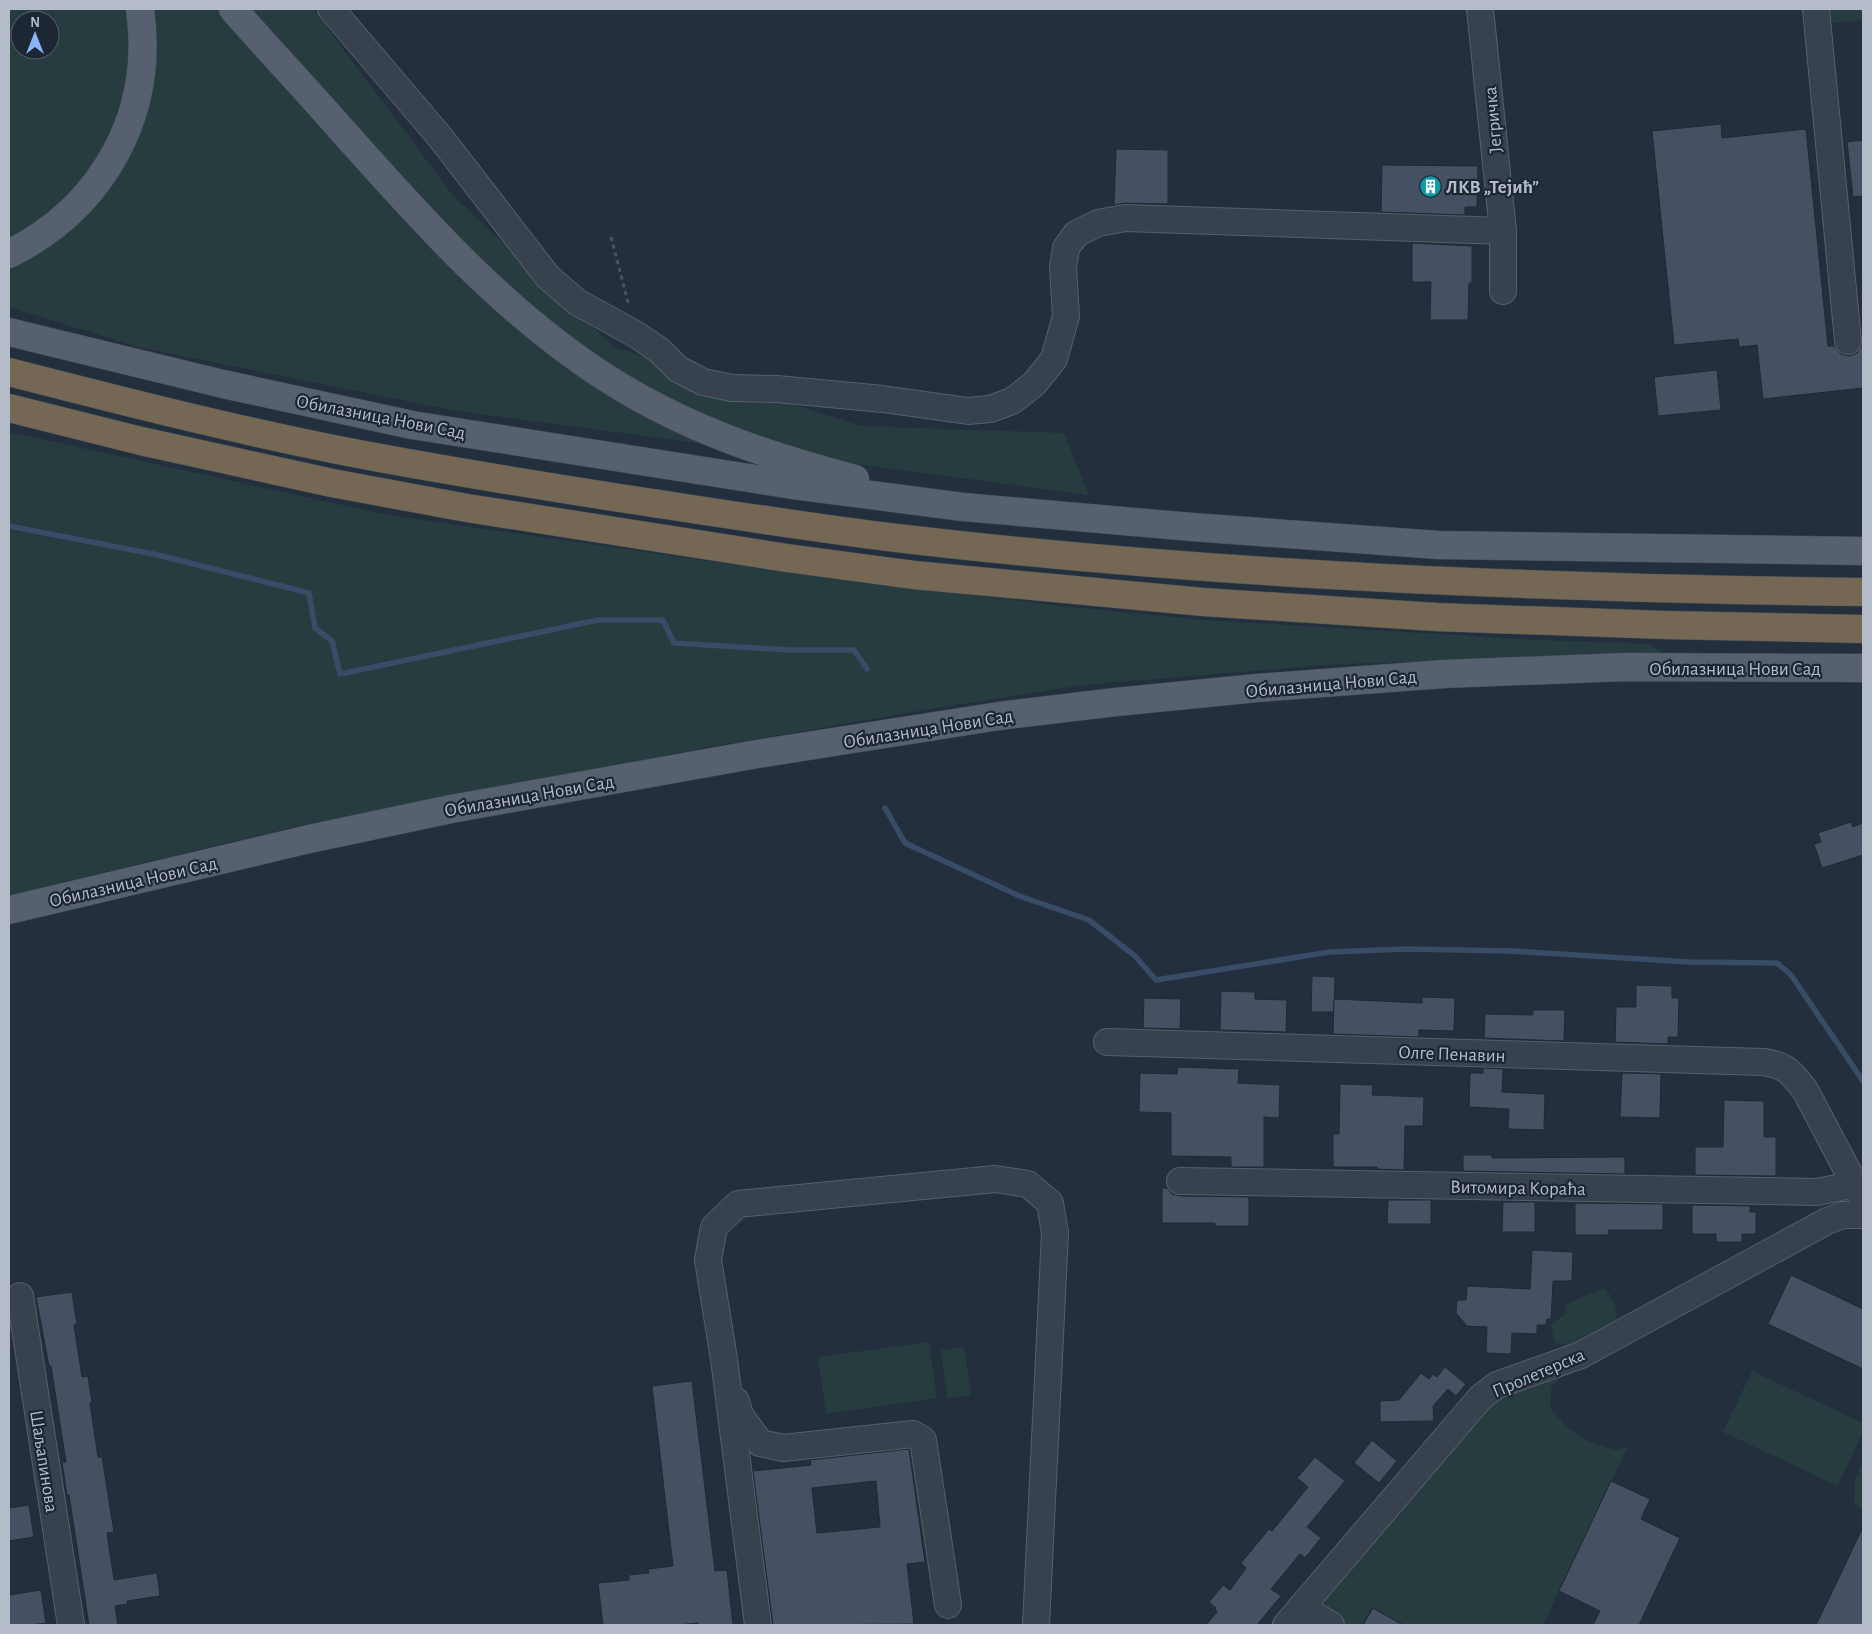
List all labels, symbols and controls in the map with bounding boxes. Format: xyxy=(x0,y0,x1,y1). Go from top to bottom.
north arrow xyxy=(10,10,60,60)
text: N xyxy=(30,16,40,30)
street label: Јегричка xyxy=(1481,85,1506,154)
building icon: ЛКВ „Тејић” xyxy=(1418,174,1442,198)
place label: ЛКВ „Тејић” xyxy=(1446,178,1539,197)
street label: Обилазница Нови Сад xyxy=(294,392,467,443)
street label: Обилазница Нови Сад xyxy=(1649,660,1821,679)
street label: Обилазница Нови Сад xyxy=(1245,668,1418,701)
street label: Обилазница Нови Сад xyxy=(842,707,1015,752)
street label: Обилазница Нови Сад xyxy=(443,772,616,821)
street label: Обилазница Нови Сад xyxy=(47,854,219,911)
street label: Олге Пенавин xyxy=(1398,1043,1506,1066)
street label: Витомира Кораћа xyxy=(1450,1178,1586,1199)
street label: Пролетерска xyxy=(1490,1345,1588,1401)
street label: Шаљапинова xyxy=(26,1409,61,1514)

